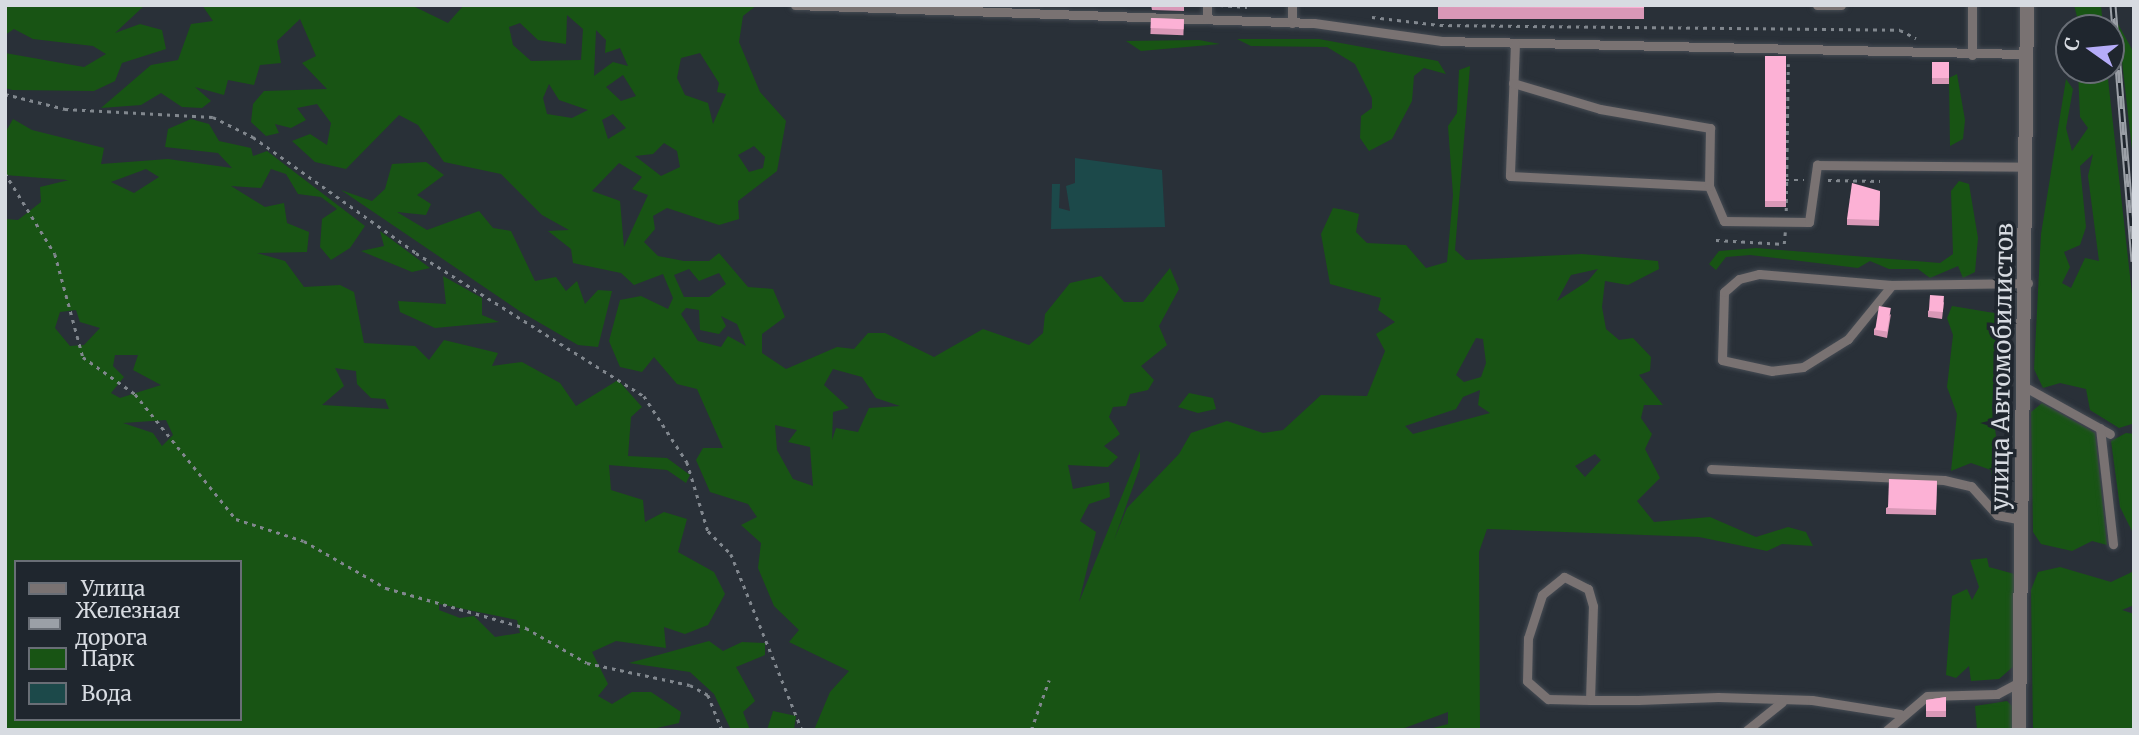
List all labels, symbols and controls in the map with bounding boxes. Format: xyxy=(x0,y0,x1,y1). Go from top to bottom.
north arrow xyxy=(2055,14,2125,84)
text: С xyxy=(2058,35,2085,53)
street label: улица Автомобилистов xyxy=(1985,223,2019,511)
legend xyxy=(14,560,242,721)
text: Улица xyxy=(81,575,145,602)
text: Железная дорога xyxy=(75,597,180,651)
text: Парк xyxy=(81,645,135,672)
text: Вода xyxy=(81,680,132,707)

